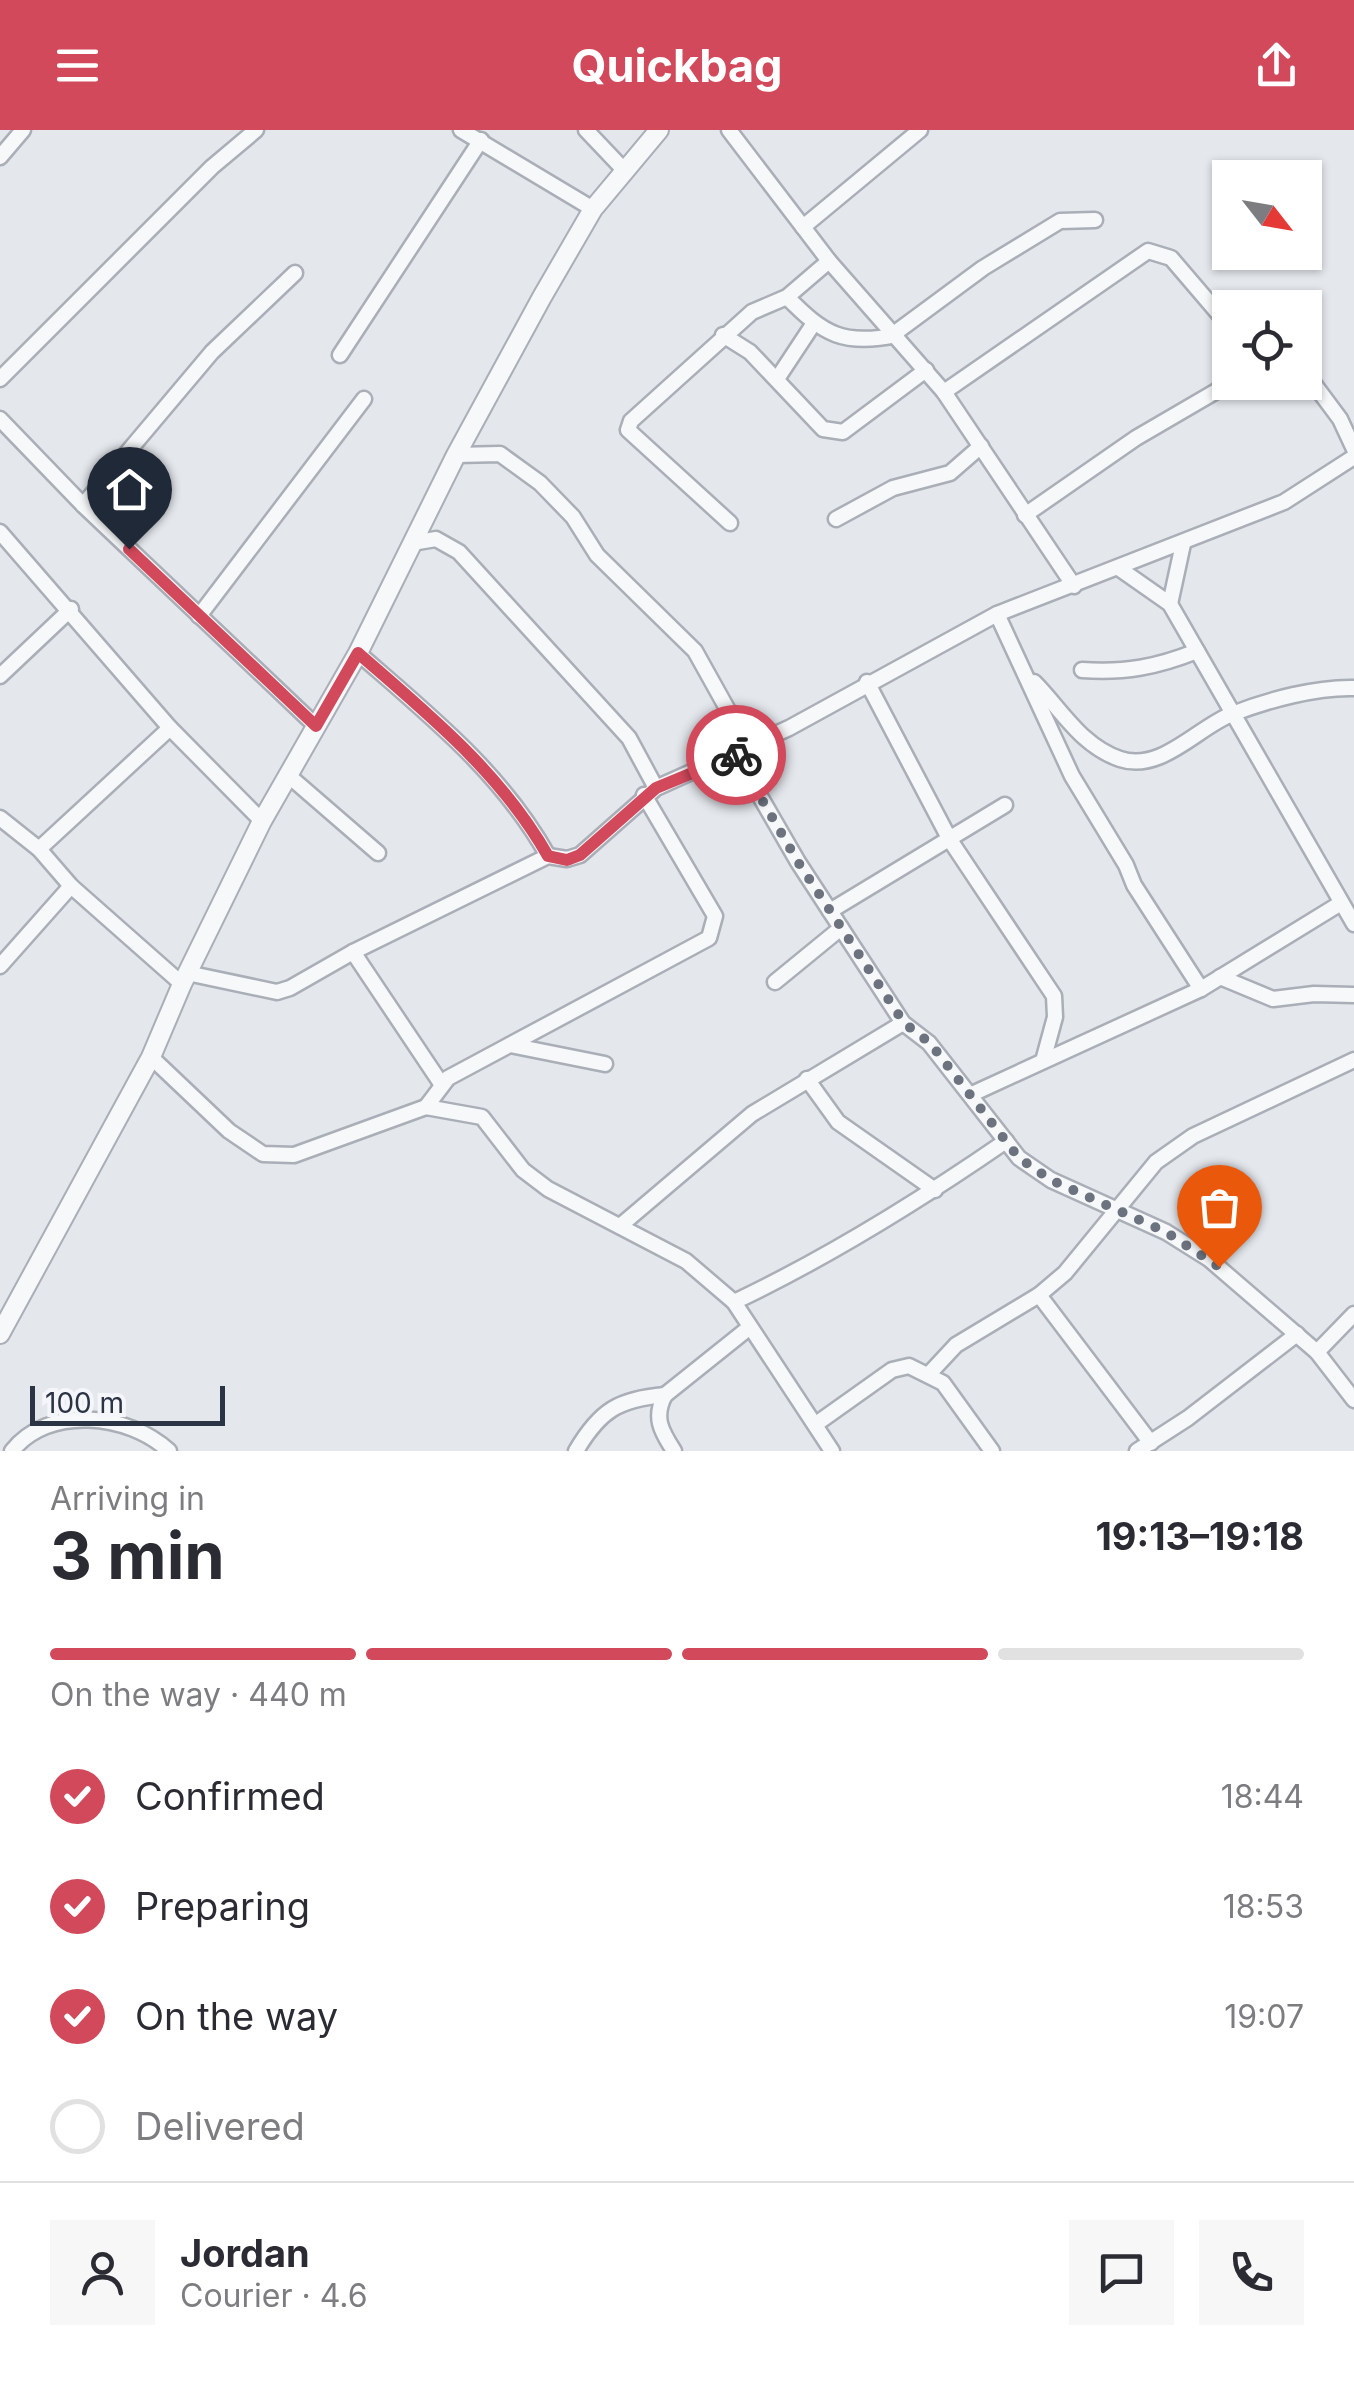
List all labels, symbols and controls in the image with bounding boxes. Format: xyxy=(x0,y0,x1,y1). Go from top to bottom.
icon: menu xyxy=(50,38,105,93)
text: Quickbag xyxy=(571,38,783,93)
icon: share xyxy=(1249,38,1304,93)
north arrow xyxy=(1212,160,1322,270)
map controls xyxy=(1212,160,1322,400)
button: locate xyxy=(1212,290,1322,400)
pin xyxy=(87,447,172,550)
icon: home xyxy=(102,462,157,517)
courier xyxy=(686,705,786,805)
icon: bike xyxy=(709,728,764,783)
pin xyxy=(1177,1165,1262,1268)
icon: bag xyxy=(1192,1180,1247,1235)
scale bar xyxy=(30,1381,225,1426)
text: 100 m xyxy=(45,1386,124,1420)
text: Arriving in xyxy=(50,1479,205,1518)
text: 19:13–19:18 xyxy=(1095,1513,1304,1559)
text: 3 min xyxy=(50,1516,225,1595)
text: On the way · 440 m xyxy=(50,1675,347,1714)
icon: check xyxy=(50,1769,105,1824)
text: Confirmed xyxy=(135,1773,325,1819)
text: 18:44 xyxy=(1221,1777,1304,1816)
icon: check xyxy=(50,1879,105,1934)
text: Preparing xyxy=(135,1883,310,1929)
text: 18:53 xyxy=(1223,1887,1304,1926)
icon: check xyxy=(50,1989,105,2044)
text: On the way xyxy=(135,1993,338,2039)
text: 19:07 xyxy=(1224,1997,1304,2036)
text: Delivered xyxy=(135,2103,305,2149)
button: person xyxy=(50,2220,155,2325)
button: chat xyxy=(1069,2220,1174,2325)
button: phone xyxy=(1199,2220,1304,2325)
text: Jordan xyxy=(180,2230,310,2276)
text: Courier · 4.6 xyxy=(180,2276,368,2315)

